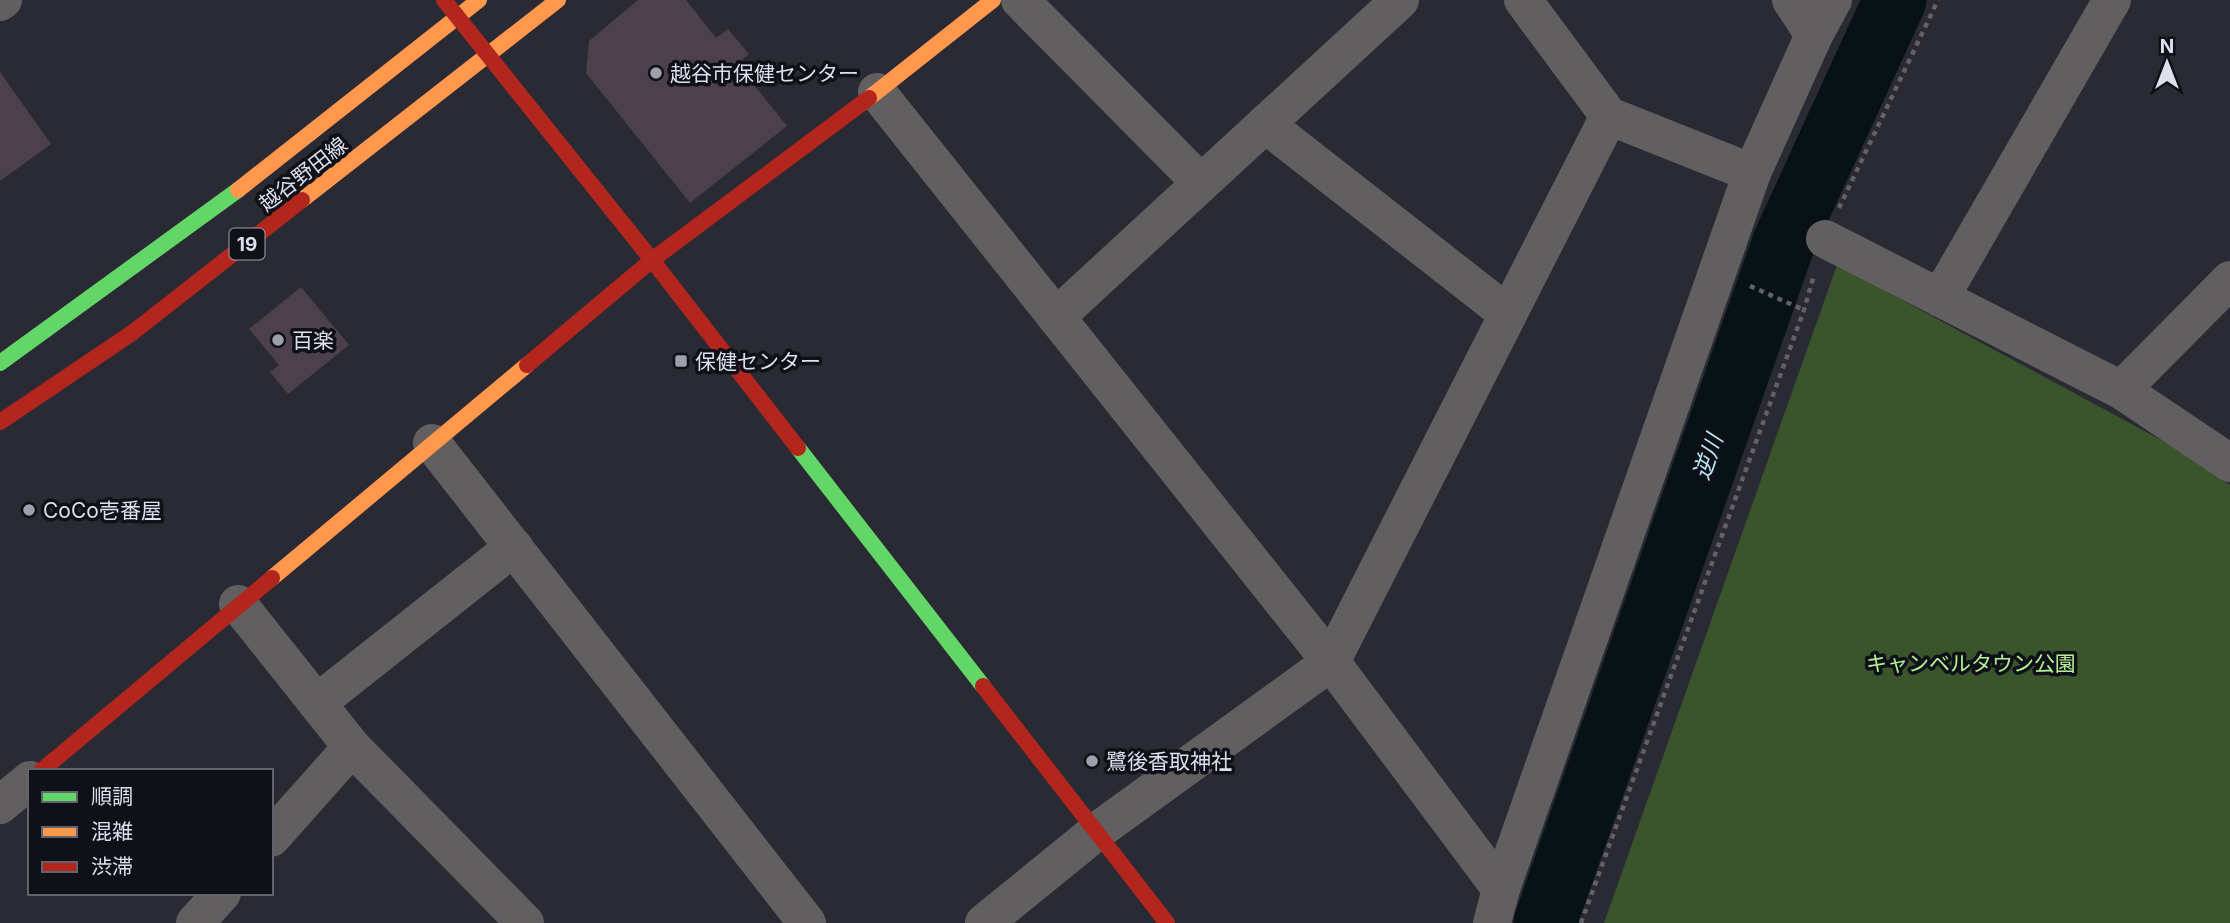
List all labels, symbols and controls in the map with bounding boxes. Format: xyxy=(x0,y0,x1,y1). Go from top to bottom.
north arrow xyxy=(2132,28,2202,98)
text: N xyxy=(2160,35,2174,58)
place label: 越谷市保健センター xyxy=(670,61,859,86)
marker: 越谷市保健センター xyxy=(648,65,664,81)
street label: 越谷野田線 xyxy=(254,132,352,216)
road number: 19 xyxy=(230,228,264,260)
place label: 百楽 xyxy=(292,328,334,353)
marker: 百楽 xyxy=(270,332,286,348)
place label: 保健センター xyxy=(695,349,821,374)
marker: 保健センター xyxy=(673,353,689,369)
water label: 逆川 xyxy=(1687,428,1730,483)
place label: CoCo壱番屋 xyxy=(43,498,162,523)
marker: CoCo壱番屋 xyxy=(21,502,37,518)
park label: キャンベルタウン公園 xyxy=(1866,651,2076,676)
place label: 鷺後香取神社 xyxy=(1106,749,1232,774)
marker: 鷺後香取神社 xyxy=(1084,753,1100,769)
legend xyxy=(28,769,273,895)
text: 順調 xyxy=(91,784,133,809)
text: 混雑 xyxy=(91,819,133,844)
text: 渋滞 xyxy=(91,854,133,879)

